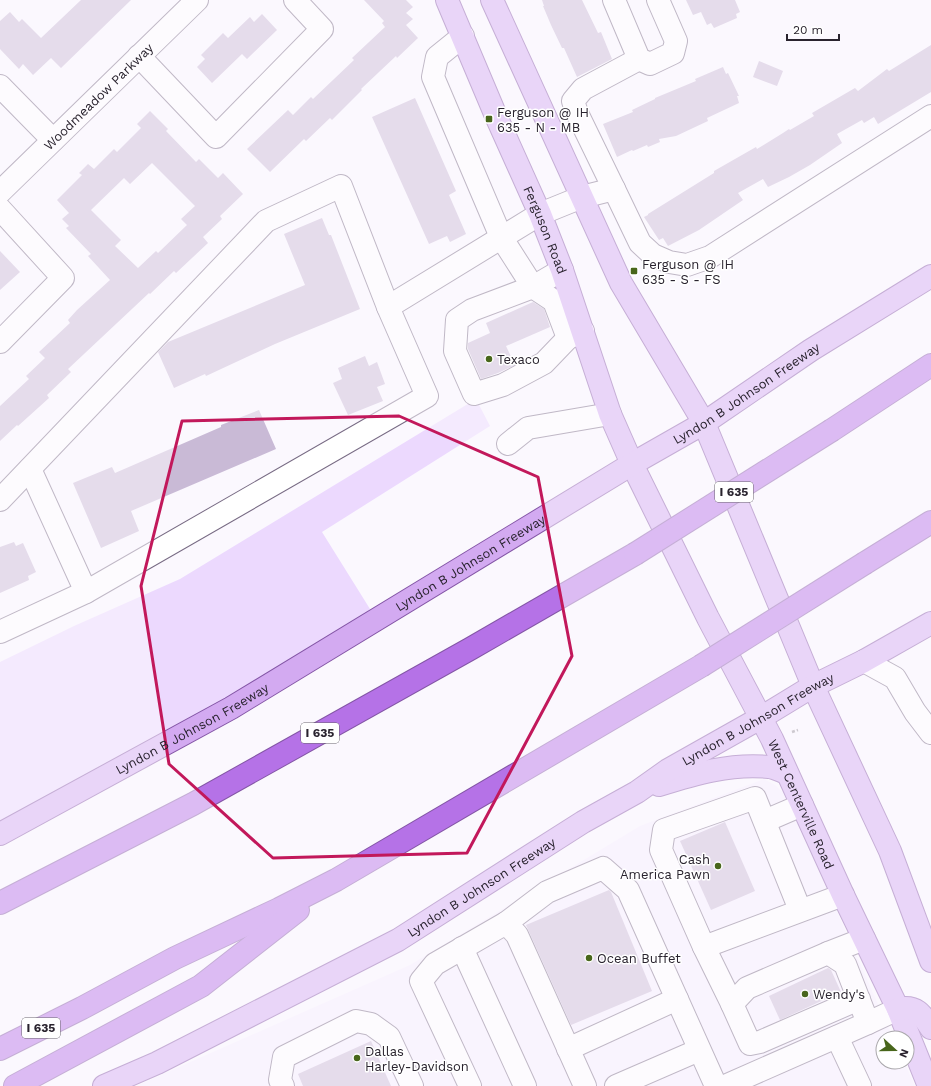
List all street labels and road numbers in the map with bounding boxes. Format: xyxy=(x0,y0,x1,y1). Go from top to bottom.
street label: Woodmeadow Parkway xyxy=(41,40,156,153)
street label: Ferguson Road xyxy=(520,184,570,276)
street label: Lyndon B Johnson Freeway xyxy=(670,339,823,447)
road number: I 635 xyxy=(715,482,753,502)
street label: Lyndon B Johnson Freeway xyxy=(393,512,548,614)
street label: Lyndon B Johnson Freeway xyxy=(679,670,837,769)
street label: Lyndon B Johnson Freeway xyxy=(113,680,271,778)
road number: I 635 xyxy=(301,723,339,743)
street label: West Centerville Road xyxy=(765,737,837,871)
street label: Lyndon B Johnson Freeway xyxy=(405,834,559,940)
road number: I 635 xyxy=(22,1018,60,1038)

